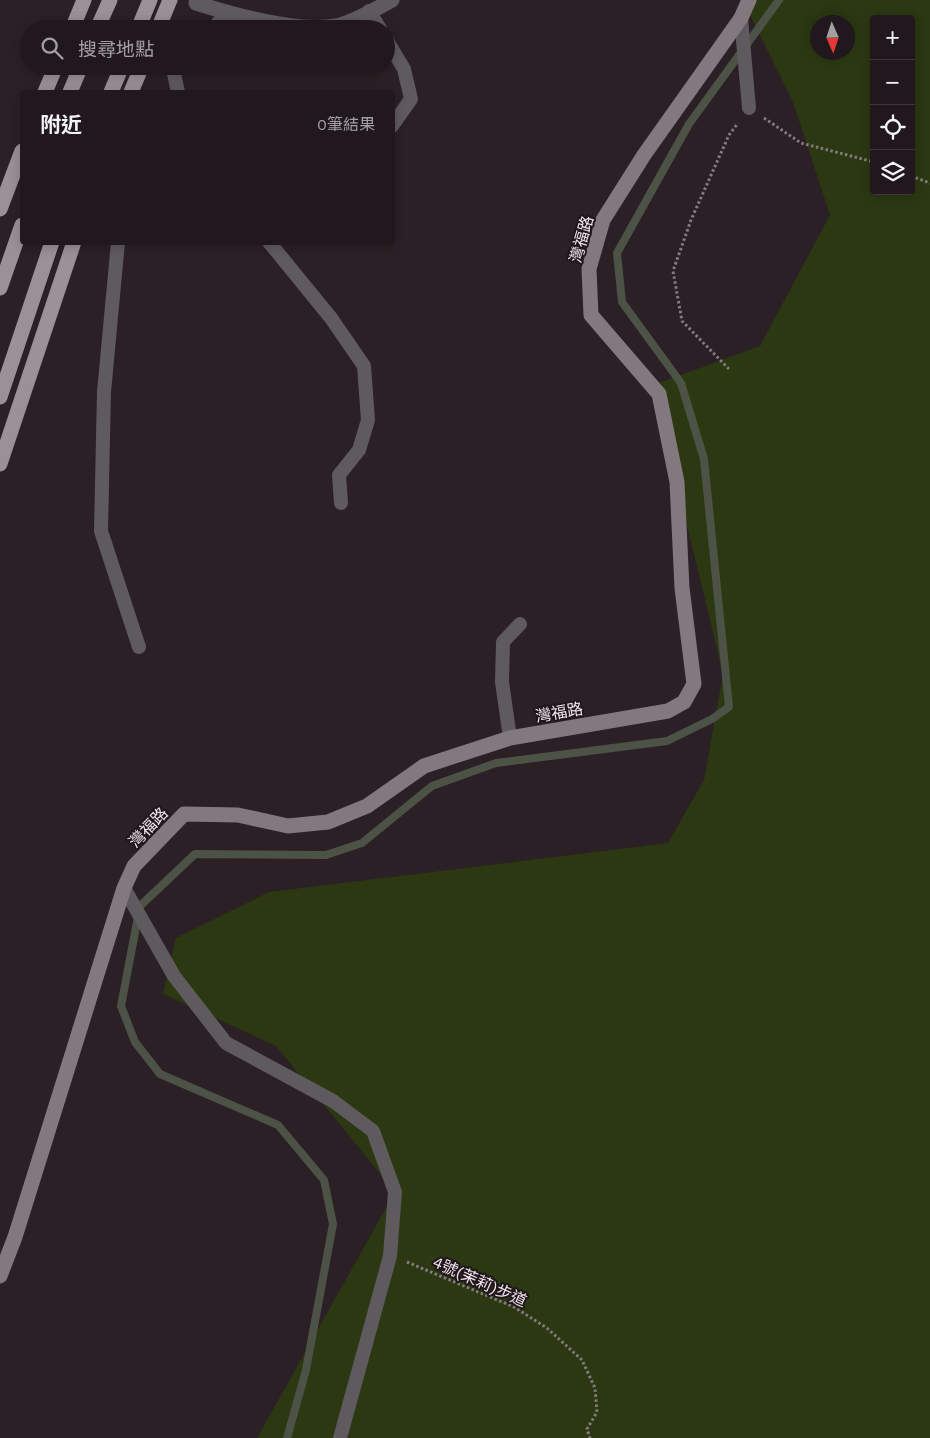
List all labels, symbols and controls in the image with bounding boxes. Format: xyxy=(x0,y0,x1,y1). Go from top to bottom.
north arrow xyxy=(810,15,855,60)
map controls xyxy=(870,15,915,195)
button: + xyxy=(870,15,915,60)
search box xyxy=(20,20,395,75)
icon: search xyxy=(38,34,66,62)
text: 搜尋地點 xyxy=(78,38,154,61)
button: − xyxy=(870,60,915,105)
button: locate xyxy=(870,105,915,150)
text: 附近 xyxy=(40,112,82,137)
text: 0筆結果 xyxy=(317,115,375,134)
button: layers xyxy=(870,150,915,195)
street label: 灣福路 xyxy=(566,213,597,265)
street label: 灣福路 xyxy=(534,699,584,726)
street label: 灣福路 xyxy=(125,803,172,851)
street label: 4號(茉莉)步道 xyxy=(430,1252,530,1311)

